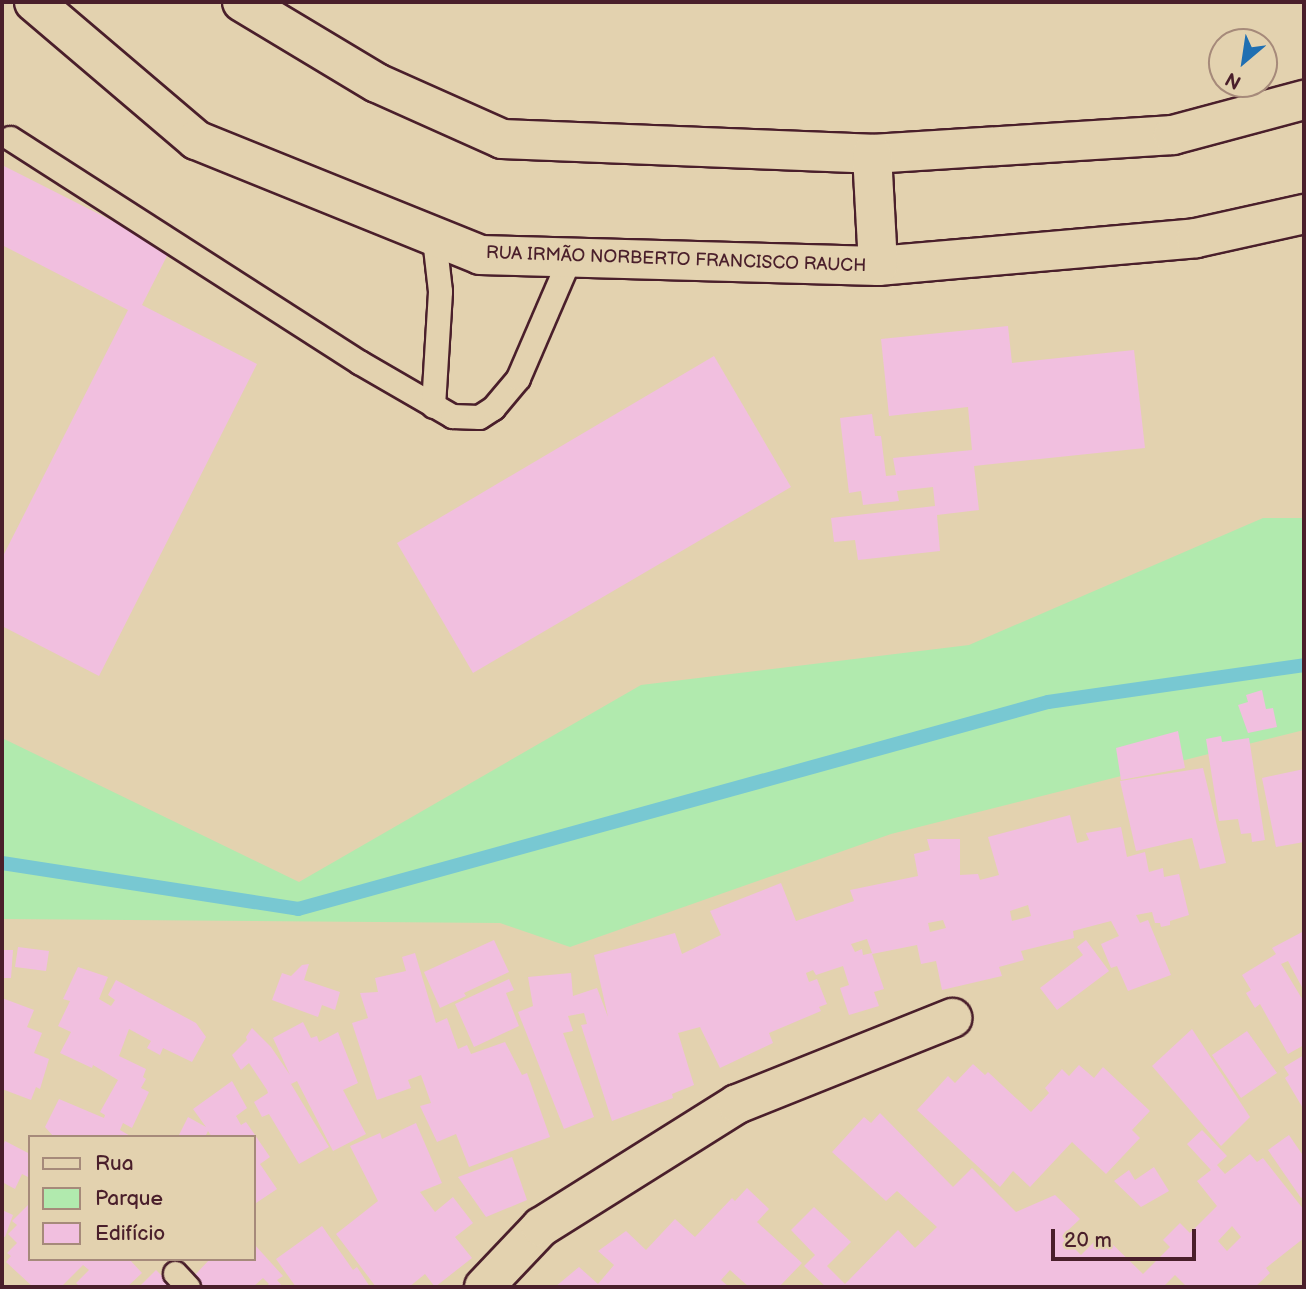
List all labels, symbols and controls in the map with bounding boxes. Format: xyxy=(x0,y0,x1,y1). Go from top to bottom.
north arrow xyxy=(1208,28,1278,98)
text: N xyxy=(1222,67,1245,94)
street label: RUA IRMÃO NORBERTO FRANCISCO RAUCH xyxy=(485,243,867,277)
legend xyxy=(28,1135,256,1261)
text: Rua xyxy=(95,1151,134,1176)
text: Parque xyxy=(95,1186,163,1211)
scale bar xyxy=(1054,1216,1199,1260)
text: Edifício xyxy=(95,1221,165,1246)
text: 20 m xyxy=(1064,1228,1112,1253)

